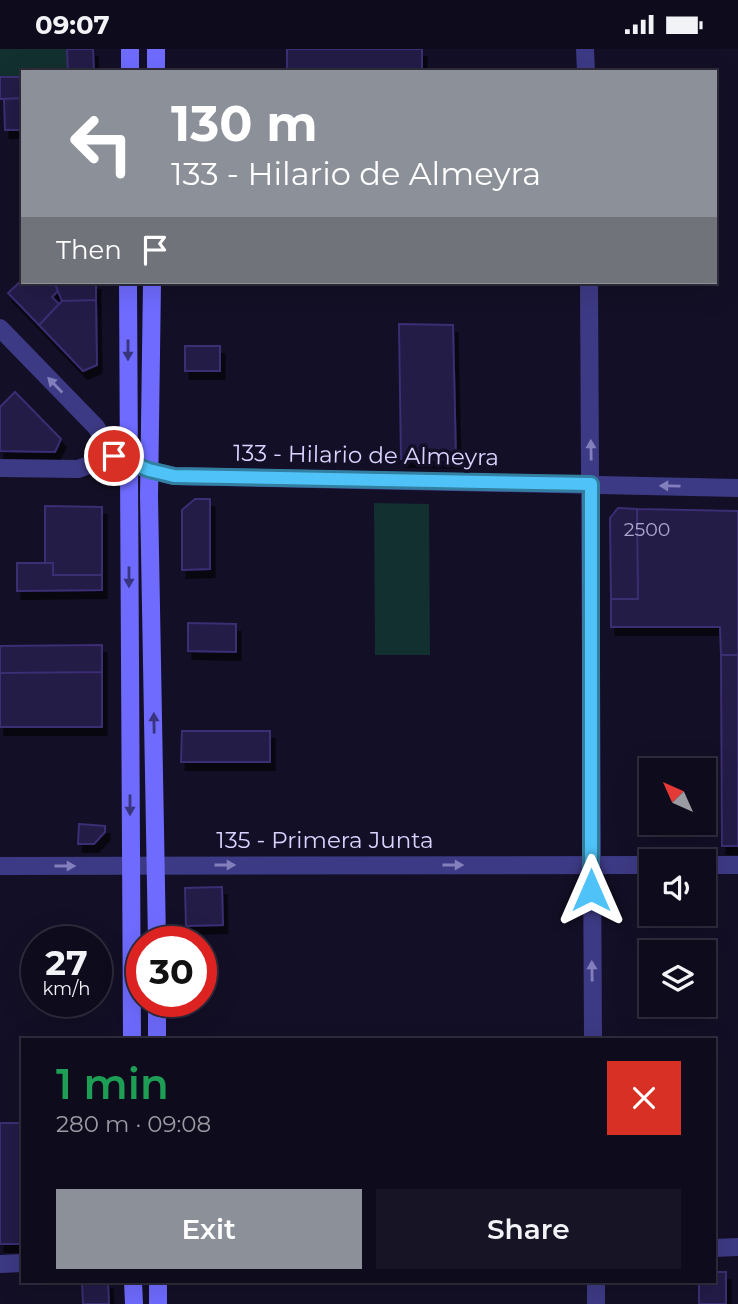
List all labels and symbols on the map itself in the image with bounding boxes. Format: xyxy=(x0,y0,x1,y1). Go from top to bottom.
one-way arrow xyxy=(122,339,134,361)
one-way arrow xyxy=(46,376,63,393)
pin xyxy=(84,426,144,486)
street label: 133 - Hilario de Almeyra xyxy=(233,439,499,471)
one-way arrow xyxy=(585,439,597,461)
one-way arrow xyxy=(659,481,681,492)
house number: 2500 xyxy=(624,518,670,541)
one-way arrow xyxy=(123,567,134,589)
one-way arrow xyxy=(148,712,159,734)
north arrow xyxy=(639,758,716,835)
one-way arrow xyxy=(124,794,136,816)
street label: 135 - Primera Junta xyxy=(216,826,434,854)
position arrow xyxy=(554,853,628,927)
one-way arrow xyxy=(214,859,236,871)
one-way arrow xyxy=(442,859,464,871)
one-way arrow xyxy=(55,860,77,872)
speed limit sign: 30 xyxy=(126,926,217,1017)
one-way arrow xyxy=(586,960,598,982)

